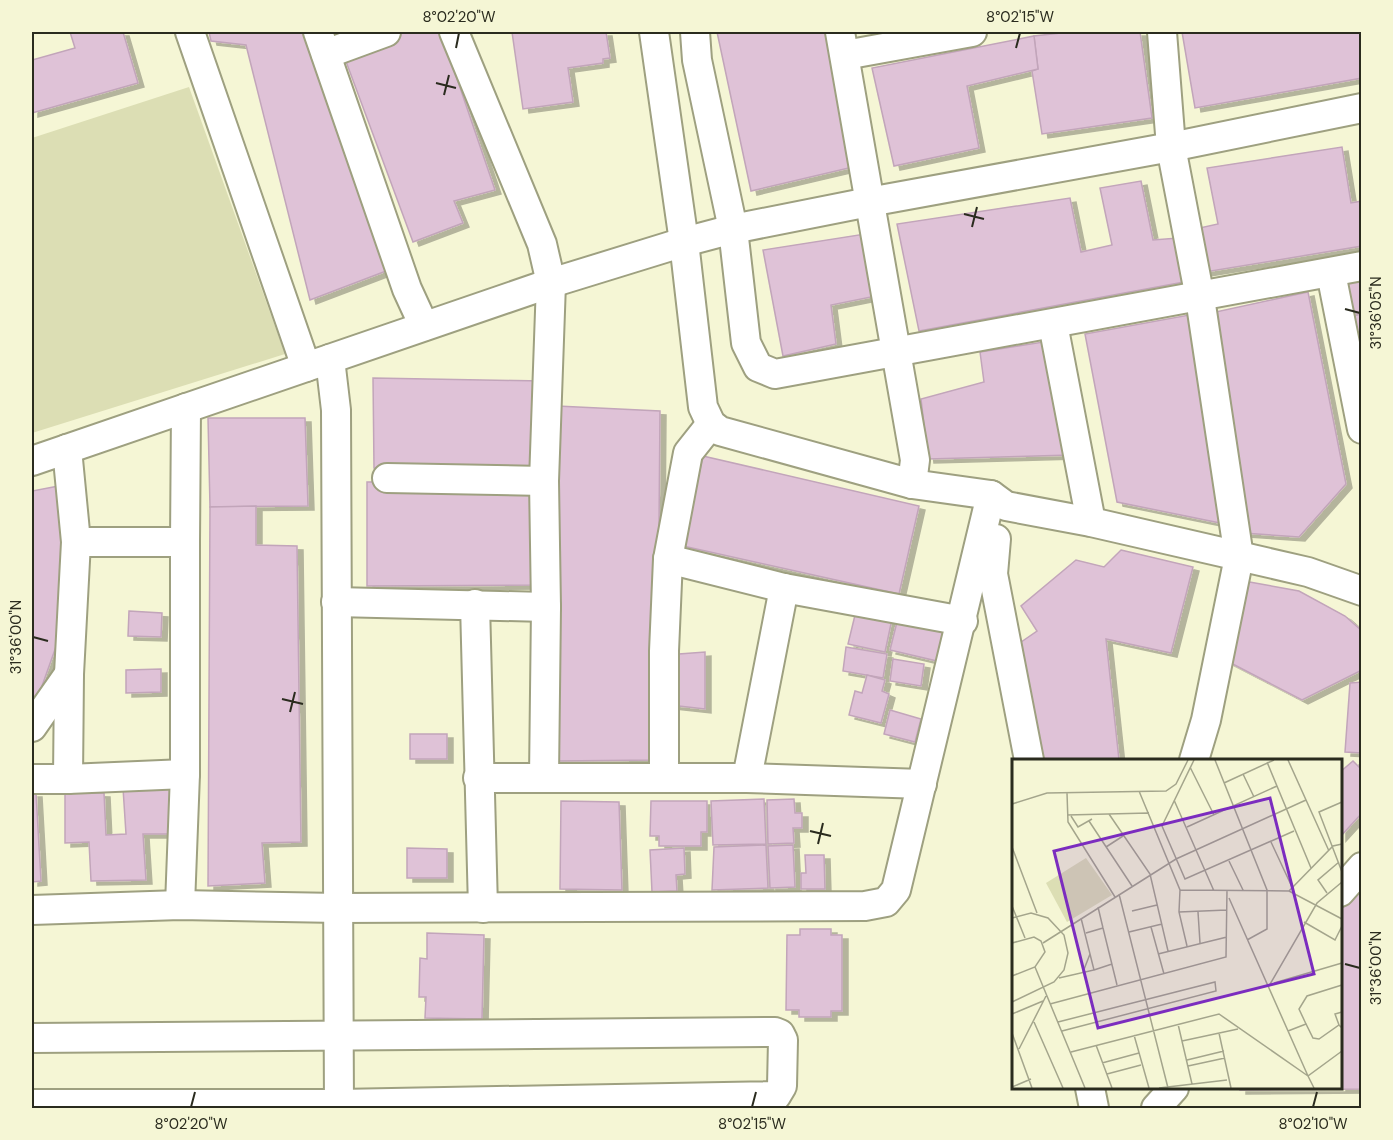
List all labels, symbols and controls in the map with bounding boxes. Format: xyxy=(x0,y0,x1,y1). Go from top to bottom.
text: 8°02'20"W xyxy=(422,7,496,27)
text: 8°02'15"W xyxy=(986,7,1054,27)
text: 31°36'05"N xyxy=(1366,277,1386,350)
text: 31°36'00"N xyxy=(6,600,26,674)
inset map xyxy=(1012,759,1342,1089)
text: 31°36'00"N xyxy=(1366,931,1386,1005)
text: 8°02'20"W xyxy=(154,1114,228,1134)
text: 8°02'15"W xyxy=(718,1114,786,1134)
text: 8°02'10"W xyxy=(1278,1114,1348,1134)

